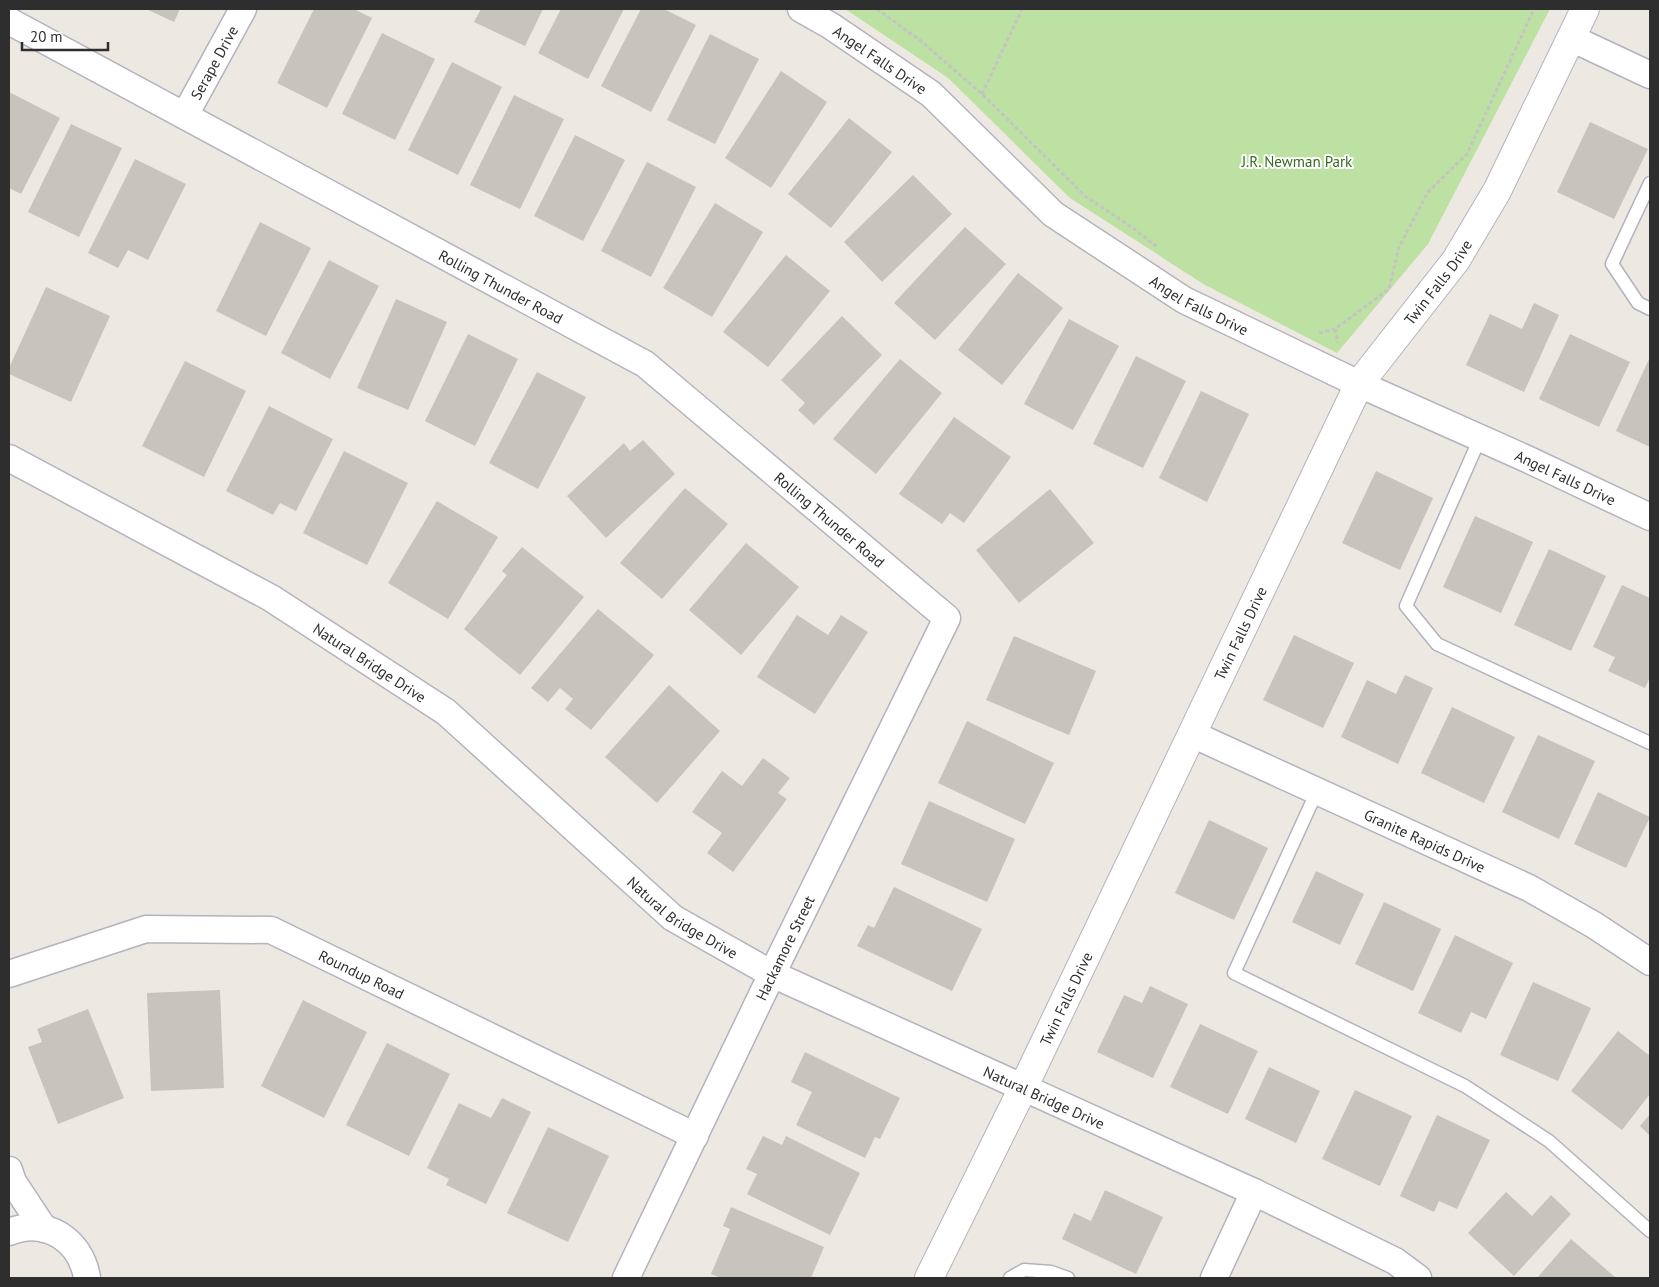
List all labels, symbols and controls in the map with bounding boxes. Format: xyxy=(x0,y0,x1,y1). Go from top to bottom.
scale bar xyxy=(22,20,109,52)
street label: Angel Falls Drive xyxy=(830,21,931,98)
street label: Serape Drive xyxy=(186,22,242,103)
text: 20 m xyxy=(30,27,63,46)
park label: J.R. Newman Park xyxy=(1241,152,1353,171)
street label: Twin Falls Drive xyxy=(1400,236,1476,328)
street label: Rolling Thunder Road xyxy=(436,245,566,328)
street label: Angel Falls Drive xyxy=(1146,271,1251,339)
street label: Angel Falls Drive xyxy=(1512,445,1619,509)
street label: Rolling Thunder Road xyxy=(771,468,889,571)
street label: Twin Falls Drive xyxy=(1210,583,1271,683)
street label: Natural Bridge Drive xyxy=(310,619,430,706)
street label: Granite Rapids Drive xyxy=(1361,805,1488,876)
street label: Natural Bridge Drive xyxy=(624,872,741,962)
street label: Hackamore Street xyxy=(751,893,819,1003)
street label: Roundup Road xyxy=(316,945,407,1003)
street label: Twin Falls Drive xyxy=(1035,949,1096,1049)
street label: Natural Bridge Drive xyxy=(981,1061,1108,1133)

